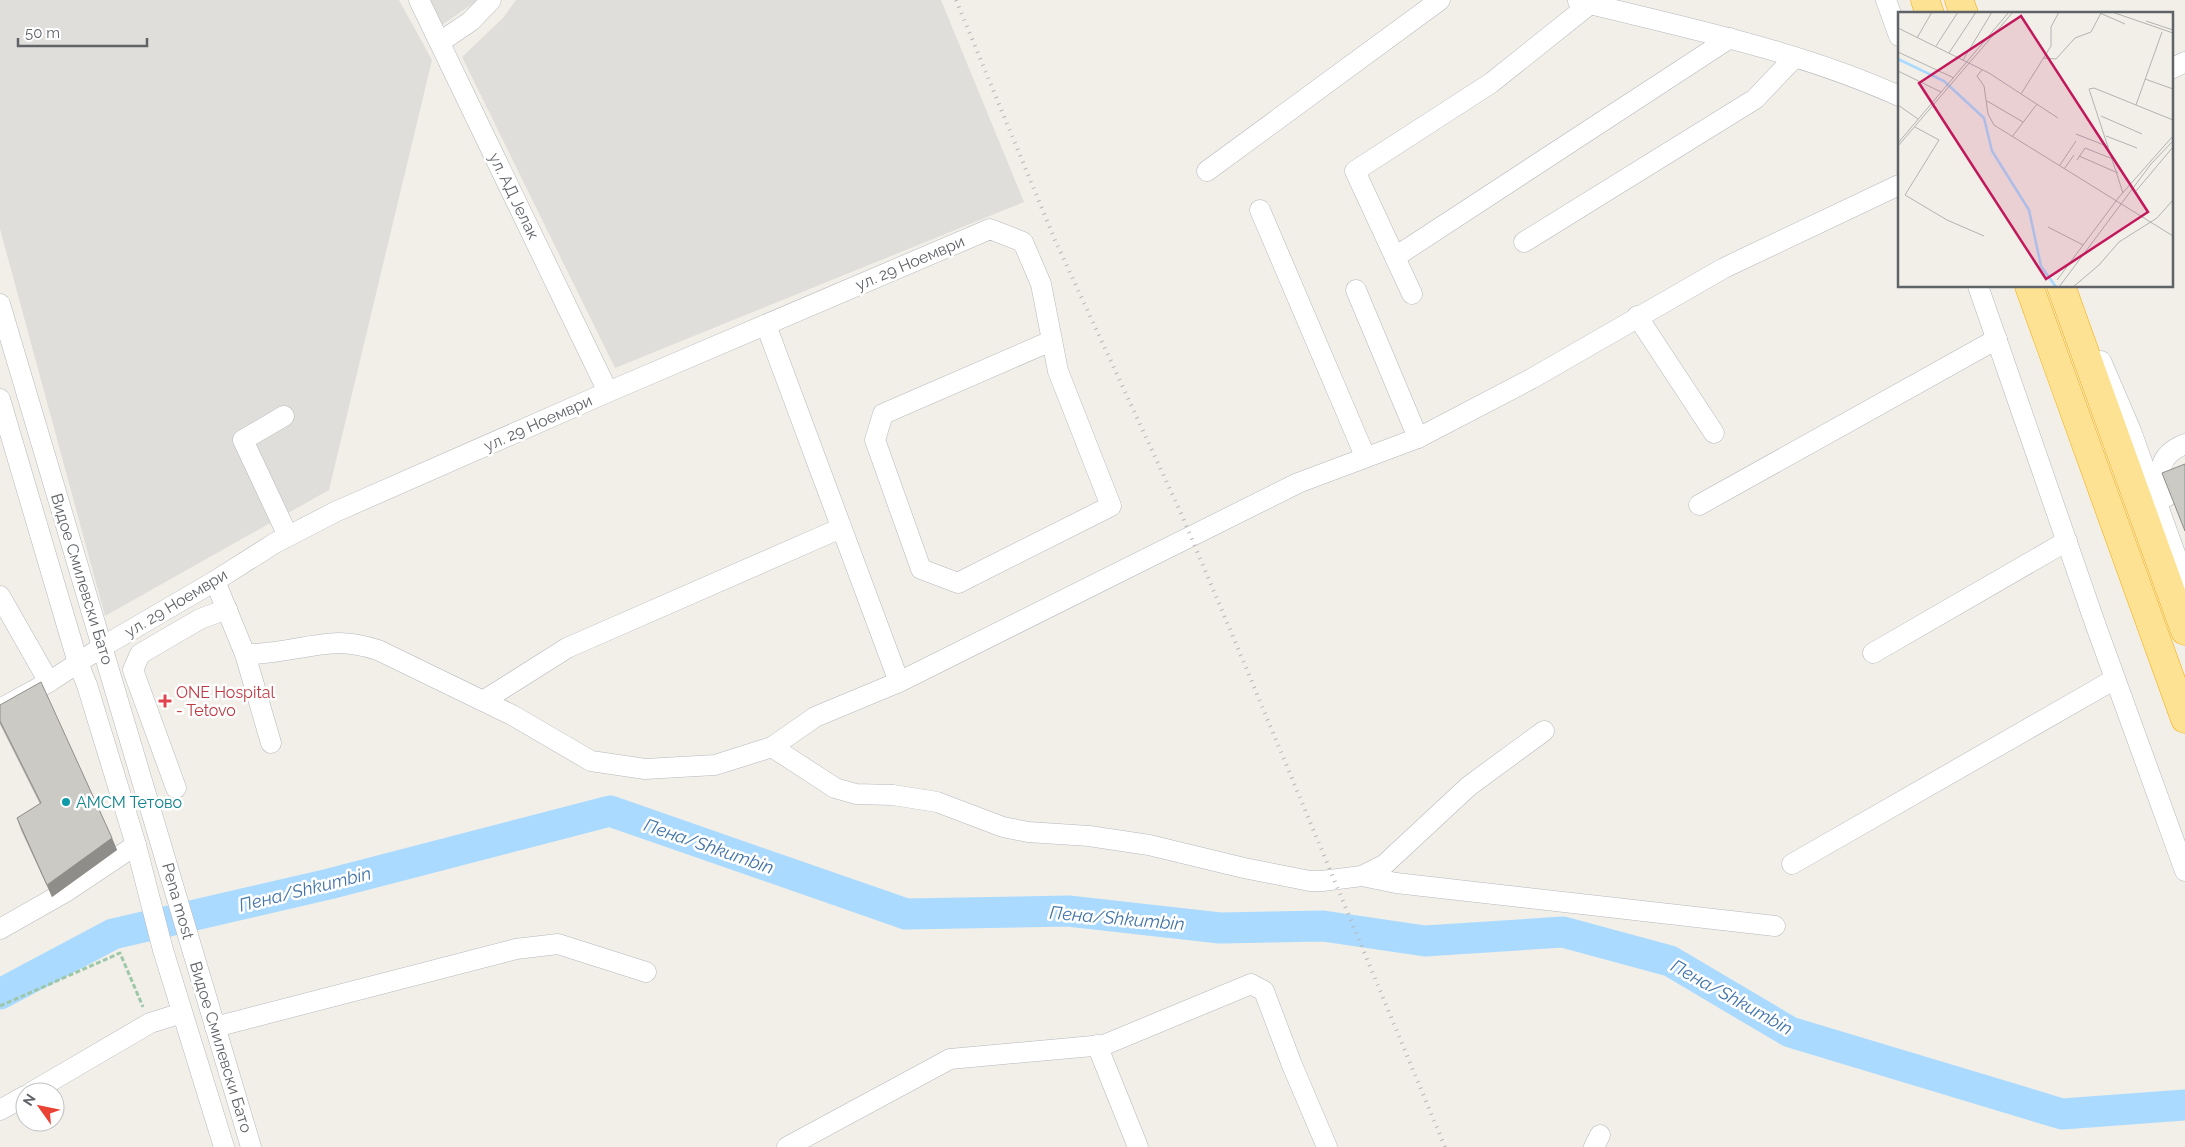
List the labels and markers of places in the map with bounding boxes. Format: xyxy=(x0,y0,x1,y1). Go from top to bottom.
place label: ONE Hospital - Tetovo xyxy=(176,683,276,720)
marker: ONE Hospital - Tetovo xyxy=(158,694,172,708)
place label: АМСМ Тетово xyxy=(76,793,182,812)
marker: АМСМ Тетово xyxy=(60,796,72,808)

